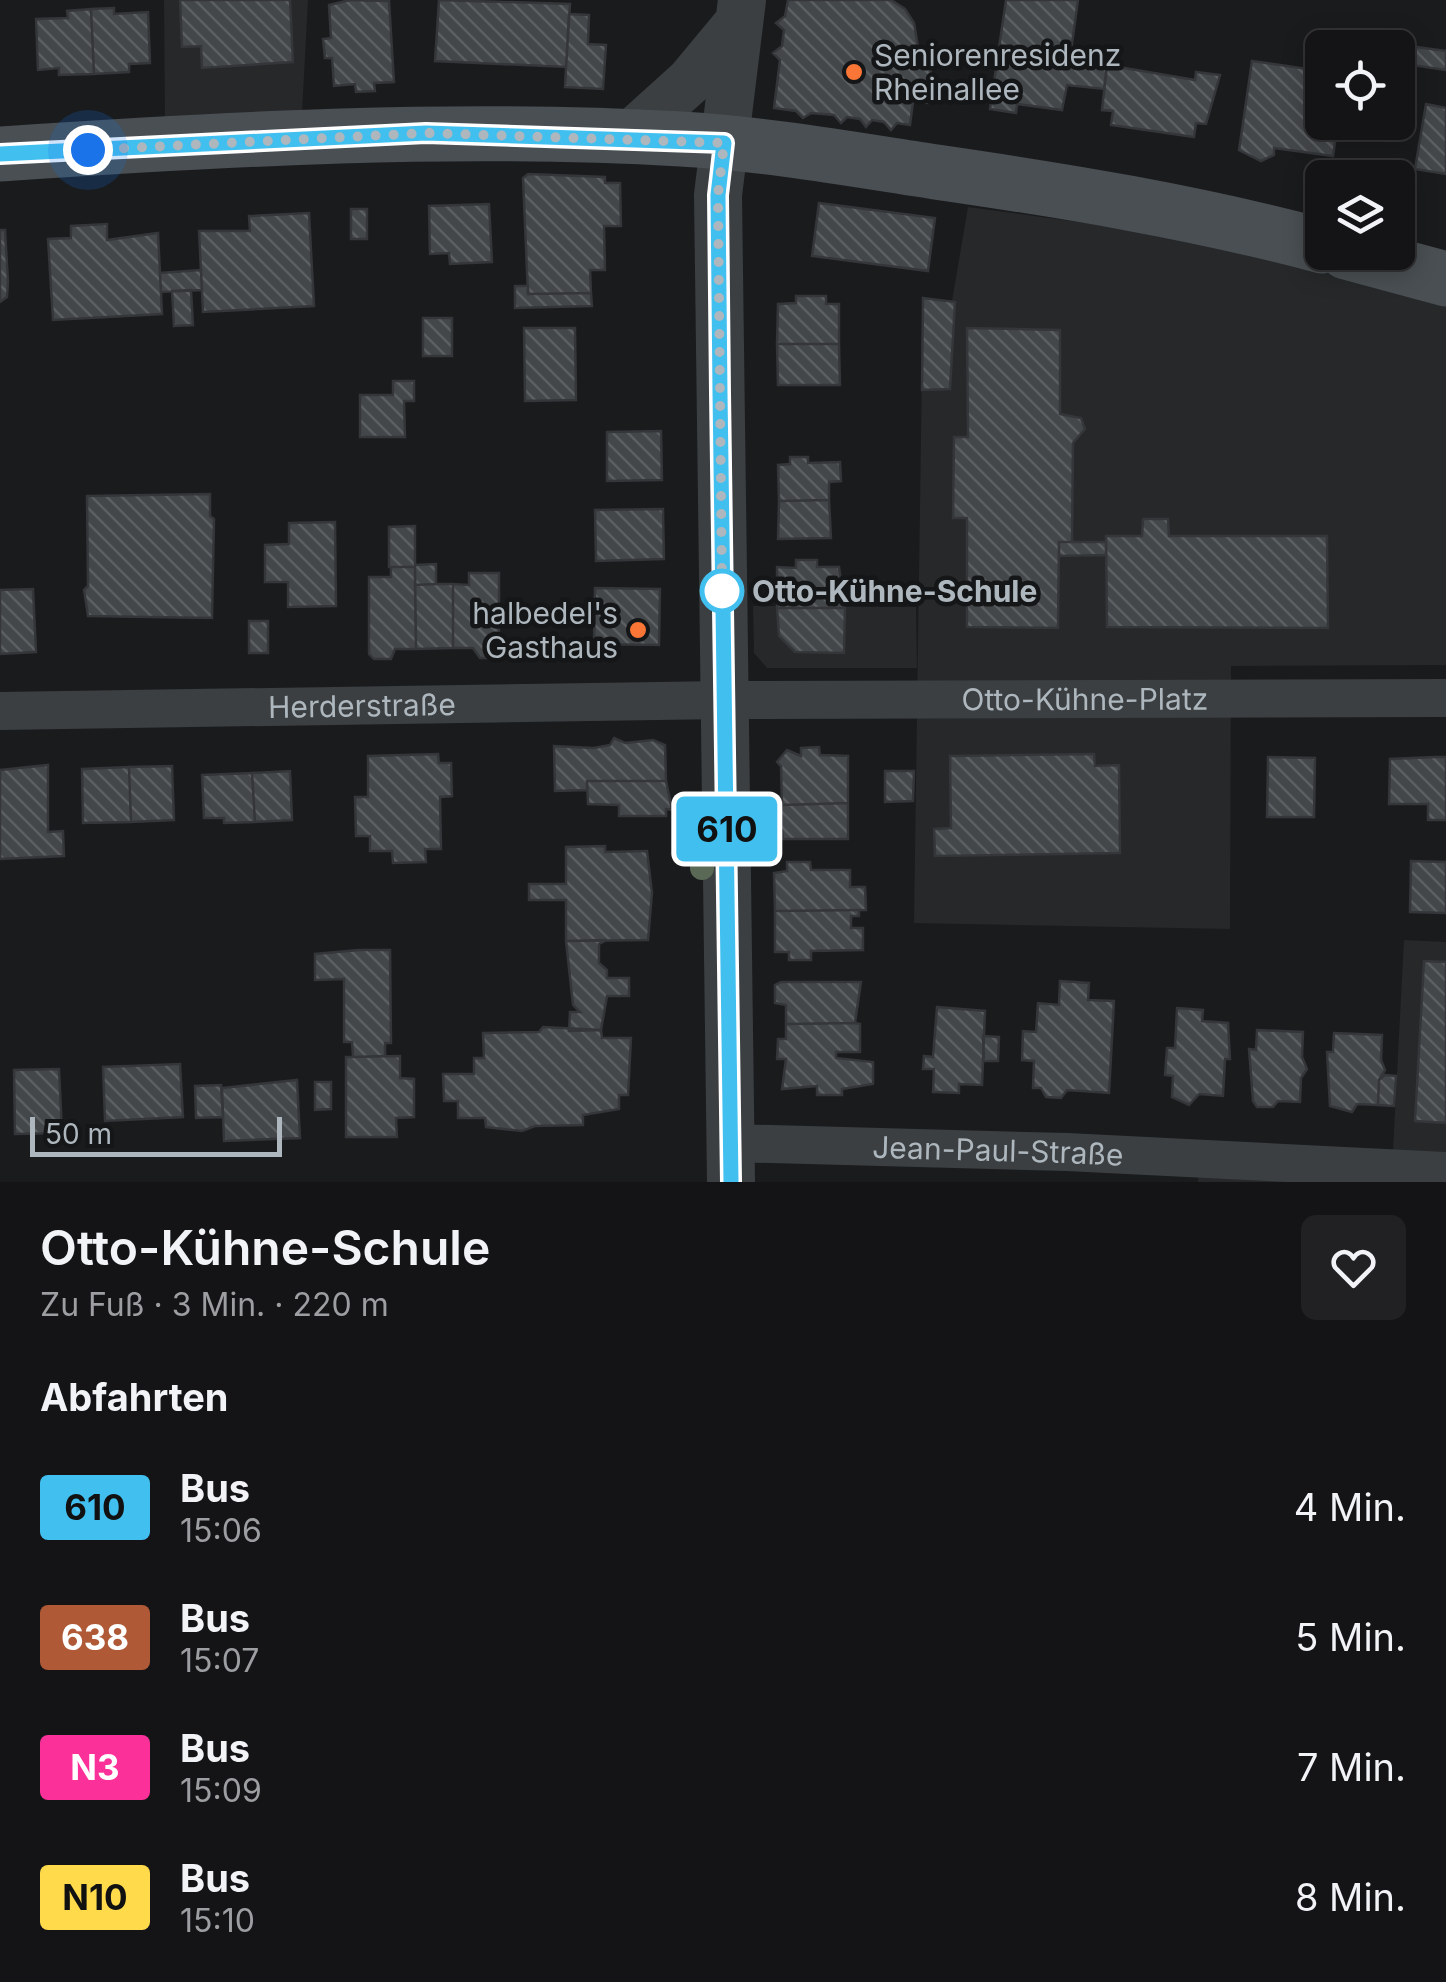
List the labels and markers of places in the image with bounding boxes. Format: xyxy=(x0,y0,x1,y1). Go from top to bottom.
place label: Seniorenresidenz Rheinallee xyxy=(874,37,1121,107)
marker: Seniorenresidenz Rheinallee xyxy=(843,61,865,83)
marker: Otto-Kühne-Schule xyxy=(701,570,743,612)
place label: Otto-Kühne-Schule xyxy=(752,573,1037,609)
place label: halbedel's Gasthaus xyxy=(472,595,618,665)
marker: halbedel's Gasthaus xyxy=(627,619,649,641)

